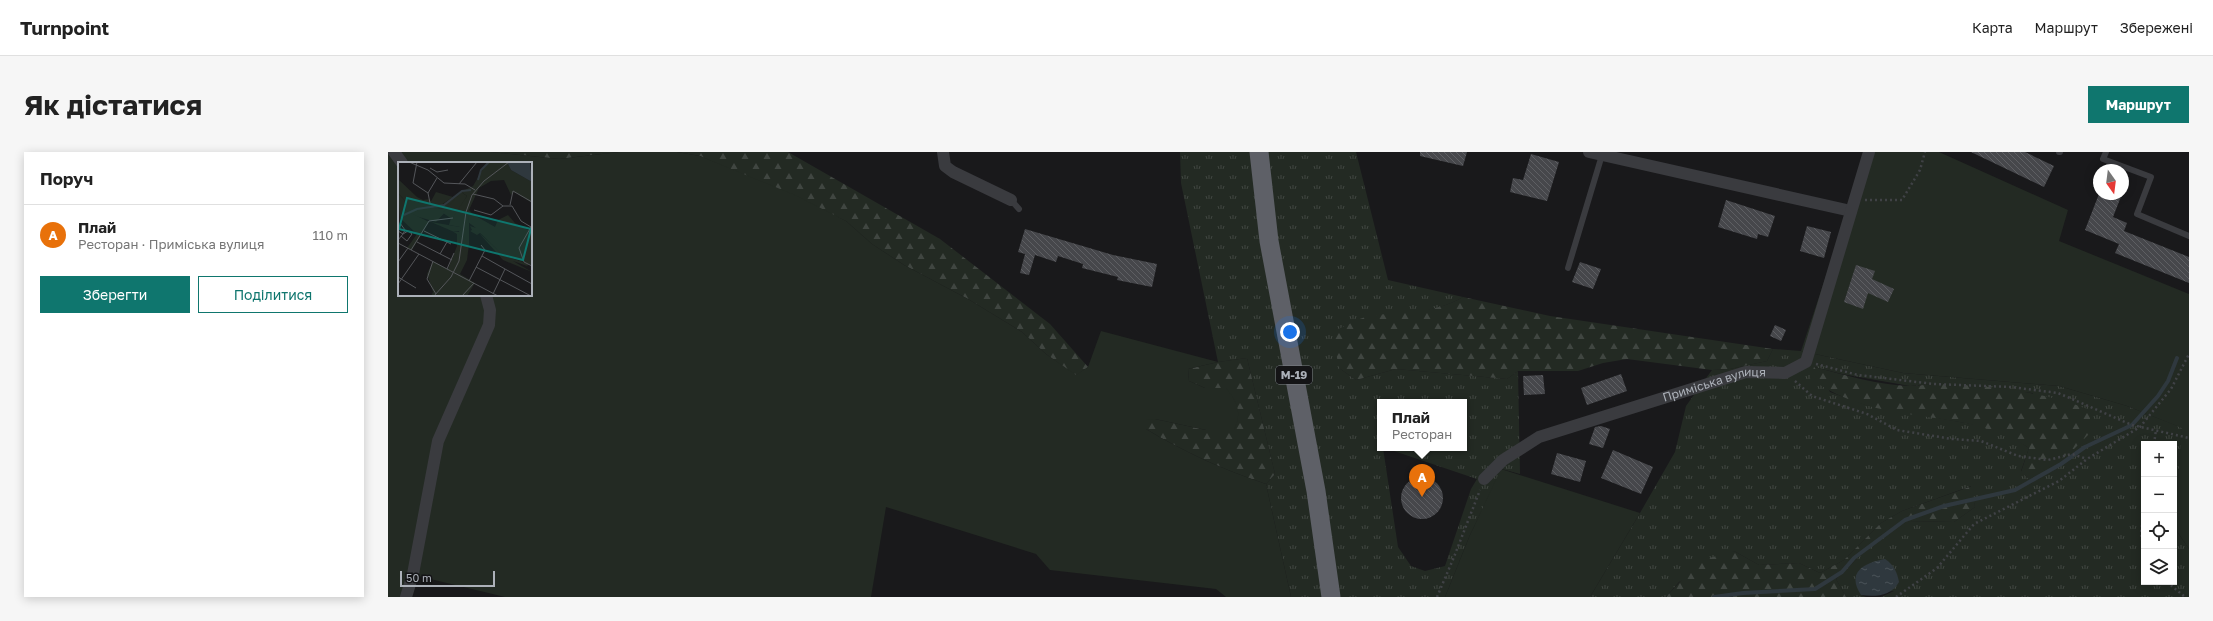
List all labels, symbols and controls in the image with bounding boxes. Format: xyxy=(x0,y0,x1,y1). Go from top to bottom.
text: Turnpoint xyxy=(20,16,109,39)
text: Карта xyxy=(1972,19,2013,36)
text: Маршрут xyxy=(2035,19,2098,36)
text: Збережені xyxy=(2120,19,2193,36)
button: Маршрут xyxy=(2088,86,2189,123)
text: Як дістатися xyxy=(24,88,202,121)
inset map xyxy=(398,162,532,296)
north arrow xyxy=(2093,164,2129,200)
text: Поруч xyxy=(40,168,93,189)
text: Плай xyxy=(78,218,116,236)
text: A xyxy=(48,227,58,243)
text: 110 m xyxy=(313,227,348,243)
text: Ресторан · Приміська вулиця xyxy=(78,236,264,252)
button: Зберегти xyxy=(40,276,190,313)
button: Поділитися xyxy=(198,276,348,313)
your location xyxy=(1280,322,1300,342)
street label: Приміська вулиця xyxy=(1661,364,1766,405)
road number: М-19 xyxy=(1276,366,1312,384)
popup xyxy=(1377,399,1467,451)
text: Плай xyxy=(1392,408,1430,426)
text: Ресторан xyxy=(1392,426,1452,442)
map controls xyxy=(2141,441,2177,585)
button: + xyxy=(2141,441,2177,477)
pin: A xyxy=(1409,464,1435,497)
button: − xyxy=(2141,477,2177,513)
button: locate xyxy=(2141,513,2177,549)
button: layers xyxy=(2141,549,2177,585)
scale bar xyxy=(400,569,495,588)
text: 50 m xyxy=(406,571,432,584)

